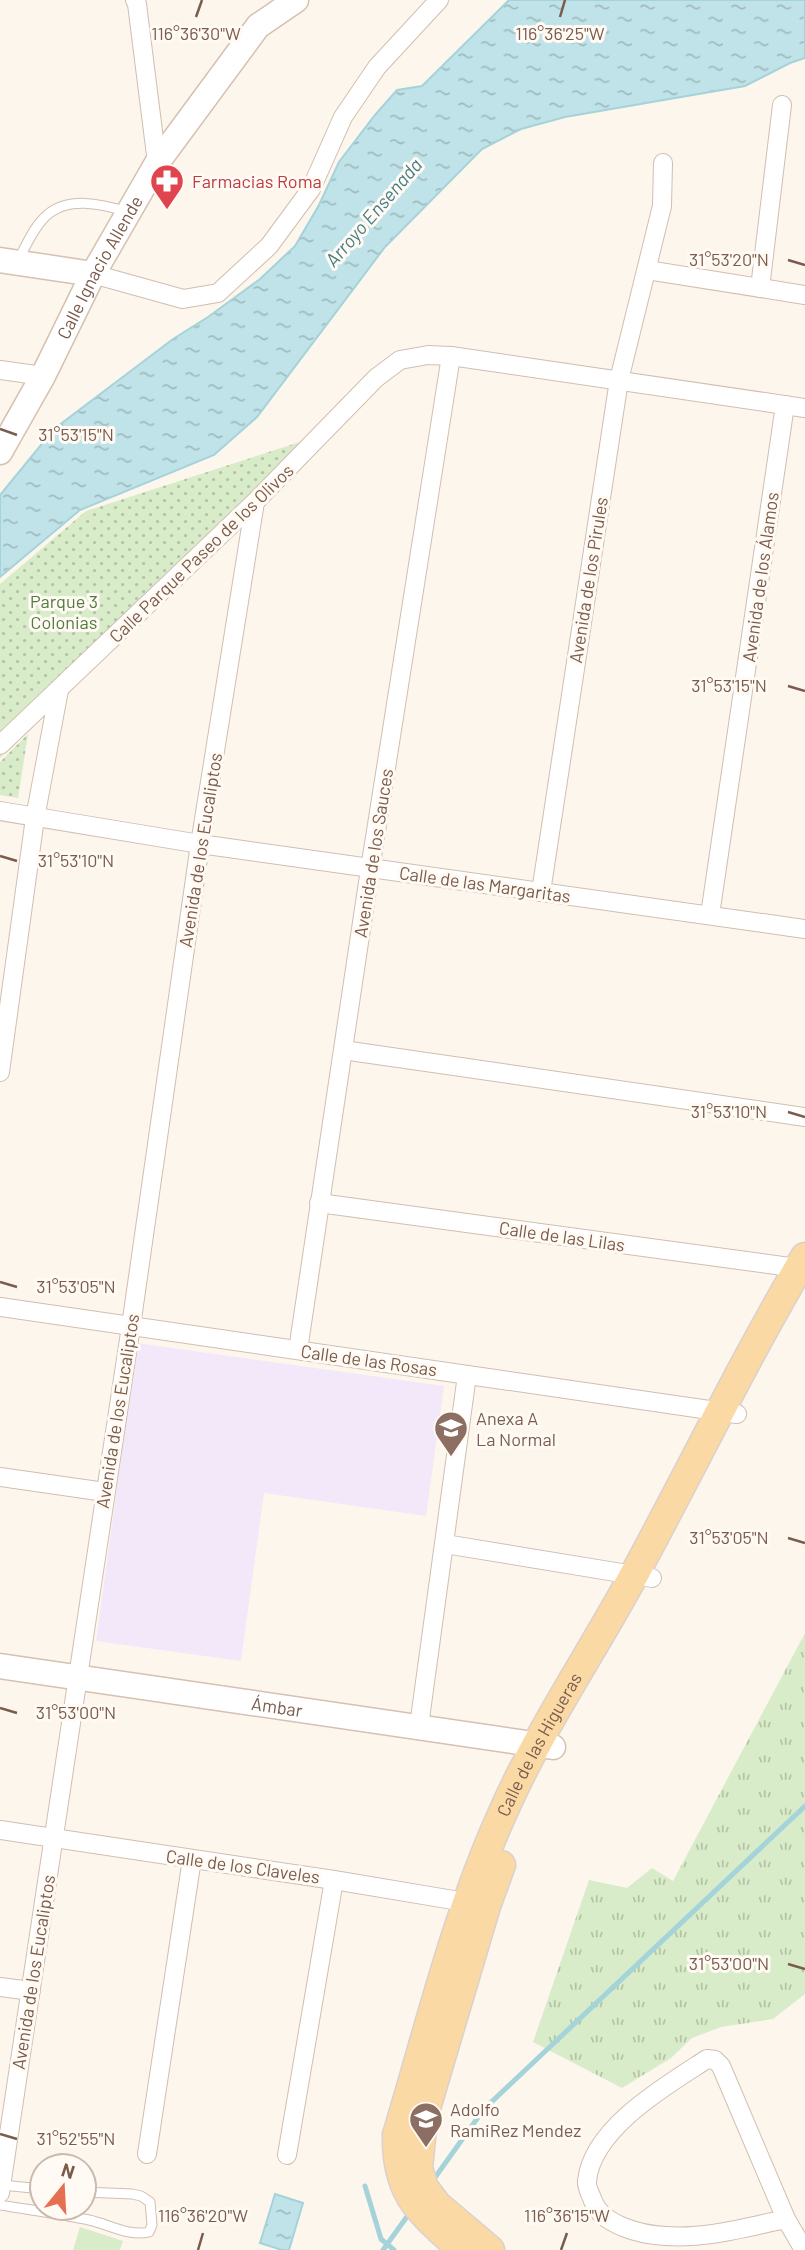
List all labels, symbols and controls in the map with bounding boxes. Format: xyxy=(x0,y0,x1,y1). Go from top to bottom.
text: 116°36'30"W xyxy=(151,22,241,44)
text: 116°36'25"W xyxy=(515,22,605,44)
water label: Arroyo Ensenada xyxy=(320,153,426,271)
pharmacy icon: Farmacias Roma xyxy=(148,162,186,211)
place label: Farmacias Roma xyxy=(192,170,322,192)
street label: Calle Ignacio Allende xyxy=(52,191,147,343)
text: 31°53'20"N xyxy=(689,248,769,270)
text: 31°53'15"N xyxy=(38,423,114,445)
street label: Calle Parque Paseo de los Olivos xyxy=(104,459,298,647)
street label: Avenida de los Álamos xyxy=(737,490,783,664)
street label: Avenida de los Pirules xyxy=(564,495,612,665)
park label: Parque 3 Colonias xyxy=(30,590,98,633)
text: 31°53'15"N xyxy=(691,674,767,696)
street label: Avenida de los Eucaliptos xyxy=(174,751,226,949)
street label: Avenida de los Sauces xyxy=(349,767,397,939)
text: 31°53'10"N xyxy=(38,849,114,871)
street label: Calle de las Margaritas xyxy=(398,861,572,907)
text: 31°53'10"N xyxy=(691,1100,767,1122)
street label: Calle de las Lilas xyxy=(498,1216,626,1256)
text: 31°53'05"N xyxy=(36,1275,116,1297)
street label: Avenida de los Eucaliptos xyxy=(91,1312,143,1510)
street label: Calle de las Rosas xyxy=(299,1340,439,1380)
place label: Anexa A La Normal xyxy=(476,1407,556,1450)
school or university icon: Anexa A La Normal xyxy=(432,1409,470,1458)
text: 31°53'05"N xyxy=(689,1526,769,1548)
street label: Calle de las Higueras xyxy=(492,1668,586,1820)
street label: Ámbar xyxy=(250,1692,305,1721)
text: 31°53'00"N xyxy=(36,1701,116,1723)
street label: Calle de los Claveles xyxy=(165,1844,321,1888)
street label: Avenida de los Eucaliptos xyxy=(7,1873,59,2071)
text: 31°53'00"N xyxy=(689,1952,769,1974)
place label: Adolfo RamiRez Mendez xyxy=(450,2098,581,2141)
school or university icon: Adolfo RamiRez Mendez xyxy=(407,2100,445,2149)
text: 31°52'55"N xyxy=(37,2127,115,2149)
north arrow xyxy=(28,2152,98,2222)
text: N xyxy=(59,2157,78,2183)
text: 116°36'20"W xyxy=(158,2204,248,2226)
text: 116°36'15"W xyxy=(524,2204,610,2226)

